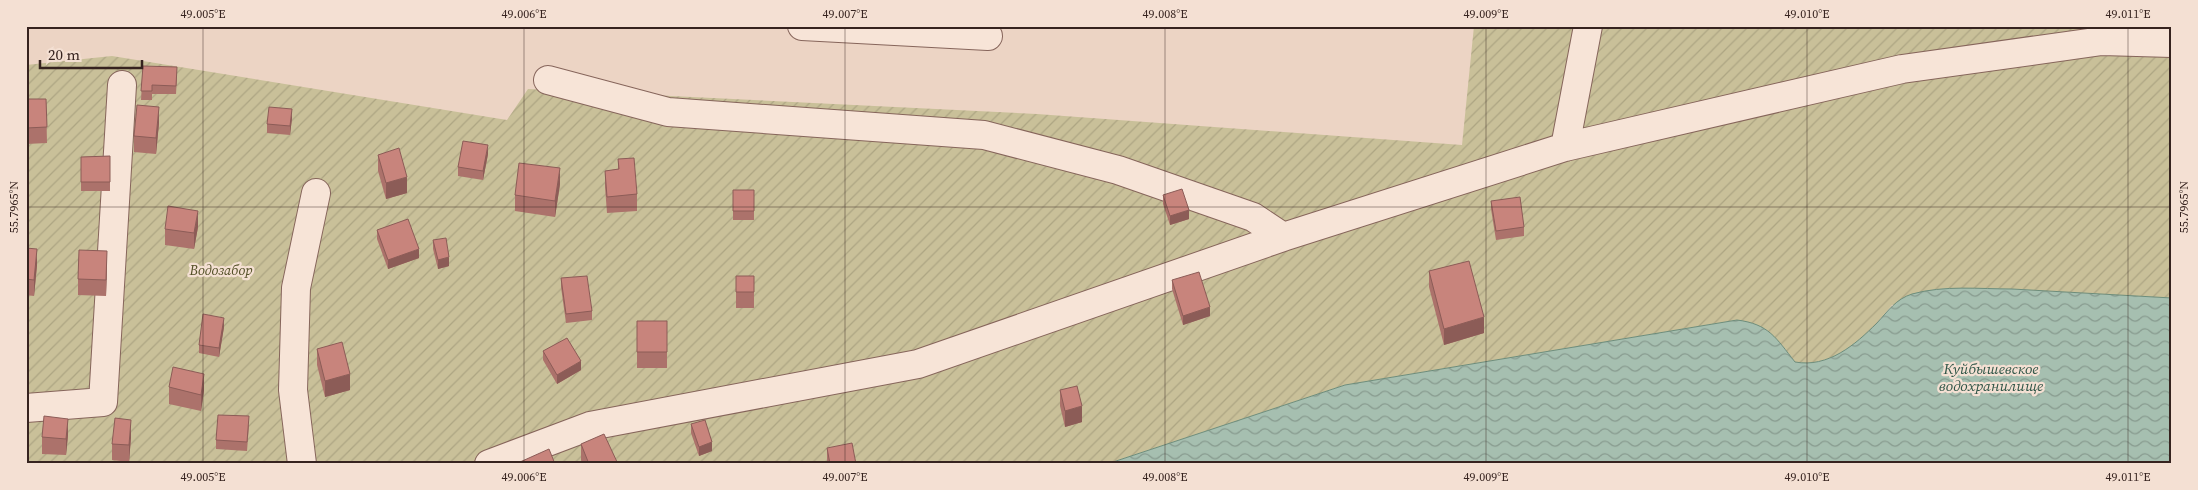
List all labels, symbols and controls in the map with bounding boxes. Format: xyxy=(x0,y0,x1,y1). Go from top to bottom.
text: 49.005°E xyxy=(181,6,225,22)
text: 49.006°E xyxy=(502,6,546,22)
text: 49.007°E xyxy=(823,6,867,22)
text: 49.008°E xyxy=(1143,6,1187,22)
text: 49.009°E xyxy=(1464,6,1508,22)
text: 49.010°E xyxy=(1785,6,1829,22)
text: 49.011°E xyxy=(2106,6,2150,22)
scale bar xyxy=(40,38,142,70)
text: 20 m xyxy=(48,44,80,65)
text: 55.7965°N xyxy=(6,181,22,233)
text: 55.7965°N xyxy=(2176,181,2192,233)
park label: Водозабор xyxy=(189,260,252,280)
water label: Куйбышевское водохранилище xyxy=(1939,358,2043,396)
text: 49.005°E xyxy=(181,469,225,485)
text: 49.006°E xyxy=(502,469,546,485)
text: 49.007°E xyxy=(823,469,867,485)
text: 49.008°E xyxy=(1143,469,1187,485)
text: 49.009°E xyxy=(1464,469,1508,485)
text: 49.010°E xyxy=(1785,469,1829,485)
text: 49.011°E xyxy=(2106,469,2150,485)

